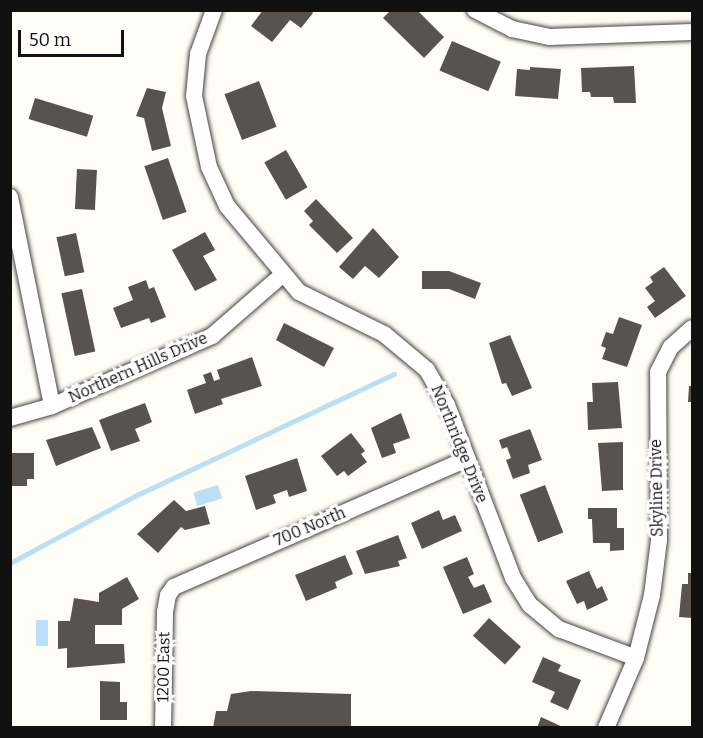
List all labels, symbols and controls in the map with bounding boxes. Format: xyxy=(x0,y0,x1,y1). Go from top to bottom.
scale bar xyxy=(21,18,128,56)
text: 50 m xyxy=(29,29,71,51)
street label: Northern Hills Drive xyxy=(65,329,211,407)
street label: Northridge Drive xyxy=(427,382,491,506)
street label: Skyline Drive xyxy=(647,439,667,537)
street label: 700 North xyxy=(271,503,349,551)
street label: 1200 East xyxy=(154,631,174,703)

